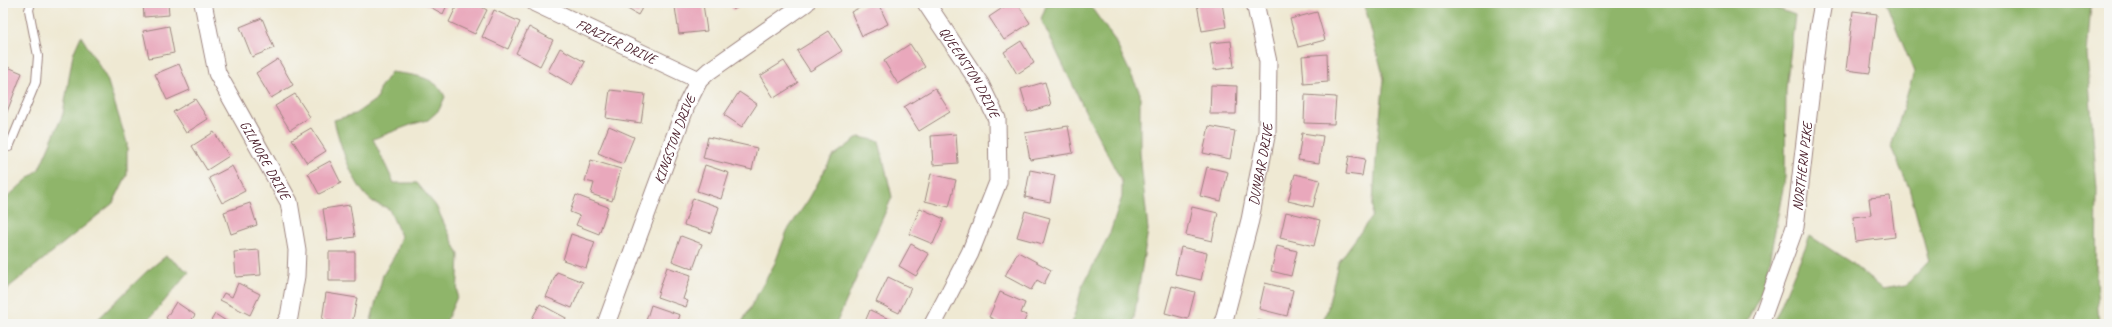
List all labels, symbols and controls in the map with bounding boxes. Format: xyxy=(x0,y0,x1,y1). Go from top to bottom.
street label: FRAZIER DRIVE xyxy=(574,15,661,68)
street label: QUEENSTON DRIVE xyxy=(936,24,1005,122)
street label: KINGSTON DRIVE xyxy=(650,90,700,186)
street label: GILMORE DRIVE xyxy=(237,117,296,205)
street label: NORTHERN PIKE xyxy=(1788,120,1816,212)
street label: DUNBAR DRIVE xyxy=(1245,122,1276,207)

